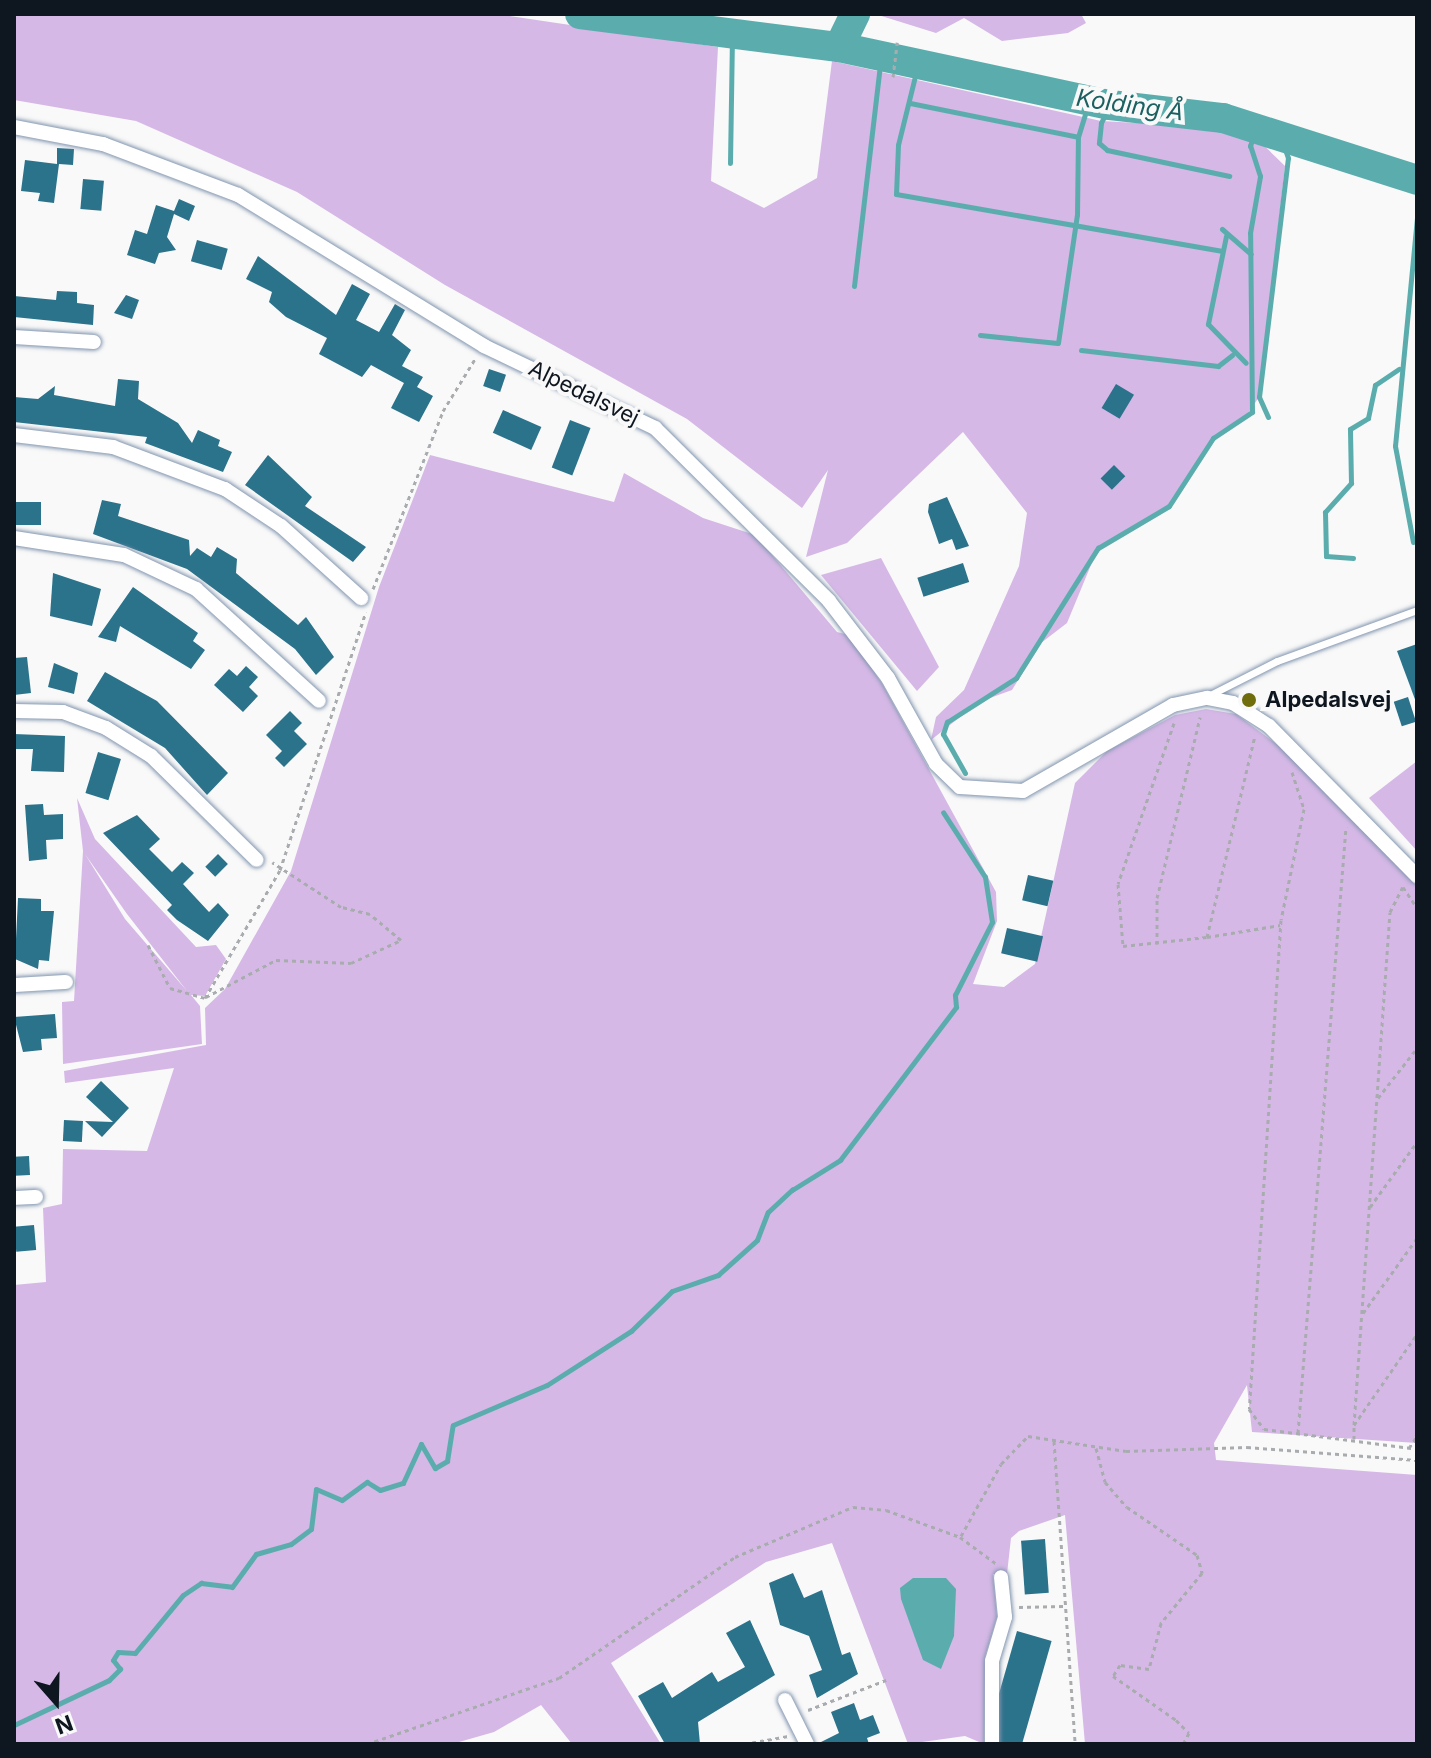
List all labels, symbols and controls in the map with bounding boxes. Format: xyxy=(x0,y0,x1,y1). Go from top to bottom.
water label: Kolding Å xyxy=(1074,83,1186,127)
street label: Alpedalsvej xyxy=(524,355,644,431)
place label: Alpedalsvej xyxy=(1265,687,1391,713)
marker: Alpedalsvej xyxy=(1240,691,1258,709)
north arrow xyxy=(16,1662,96,1742)
text: N xyxy=(52,1709,77,1740)

